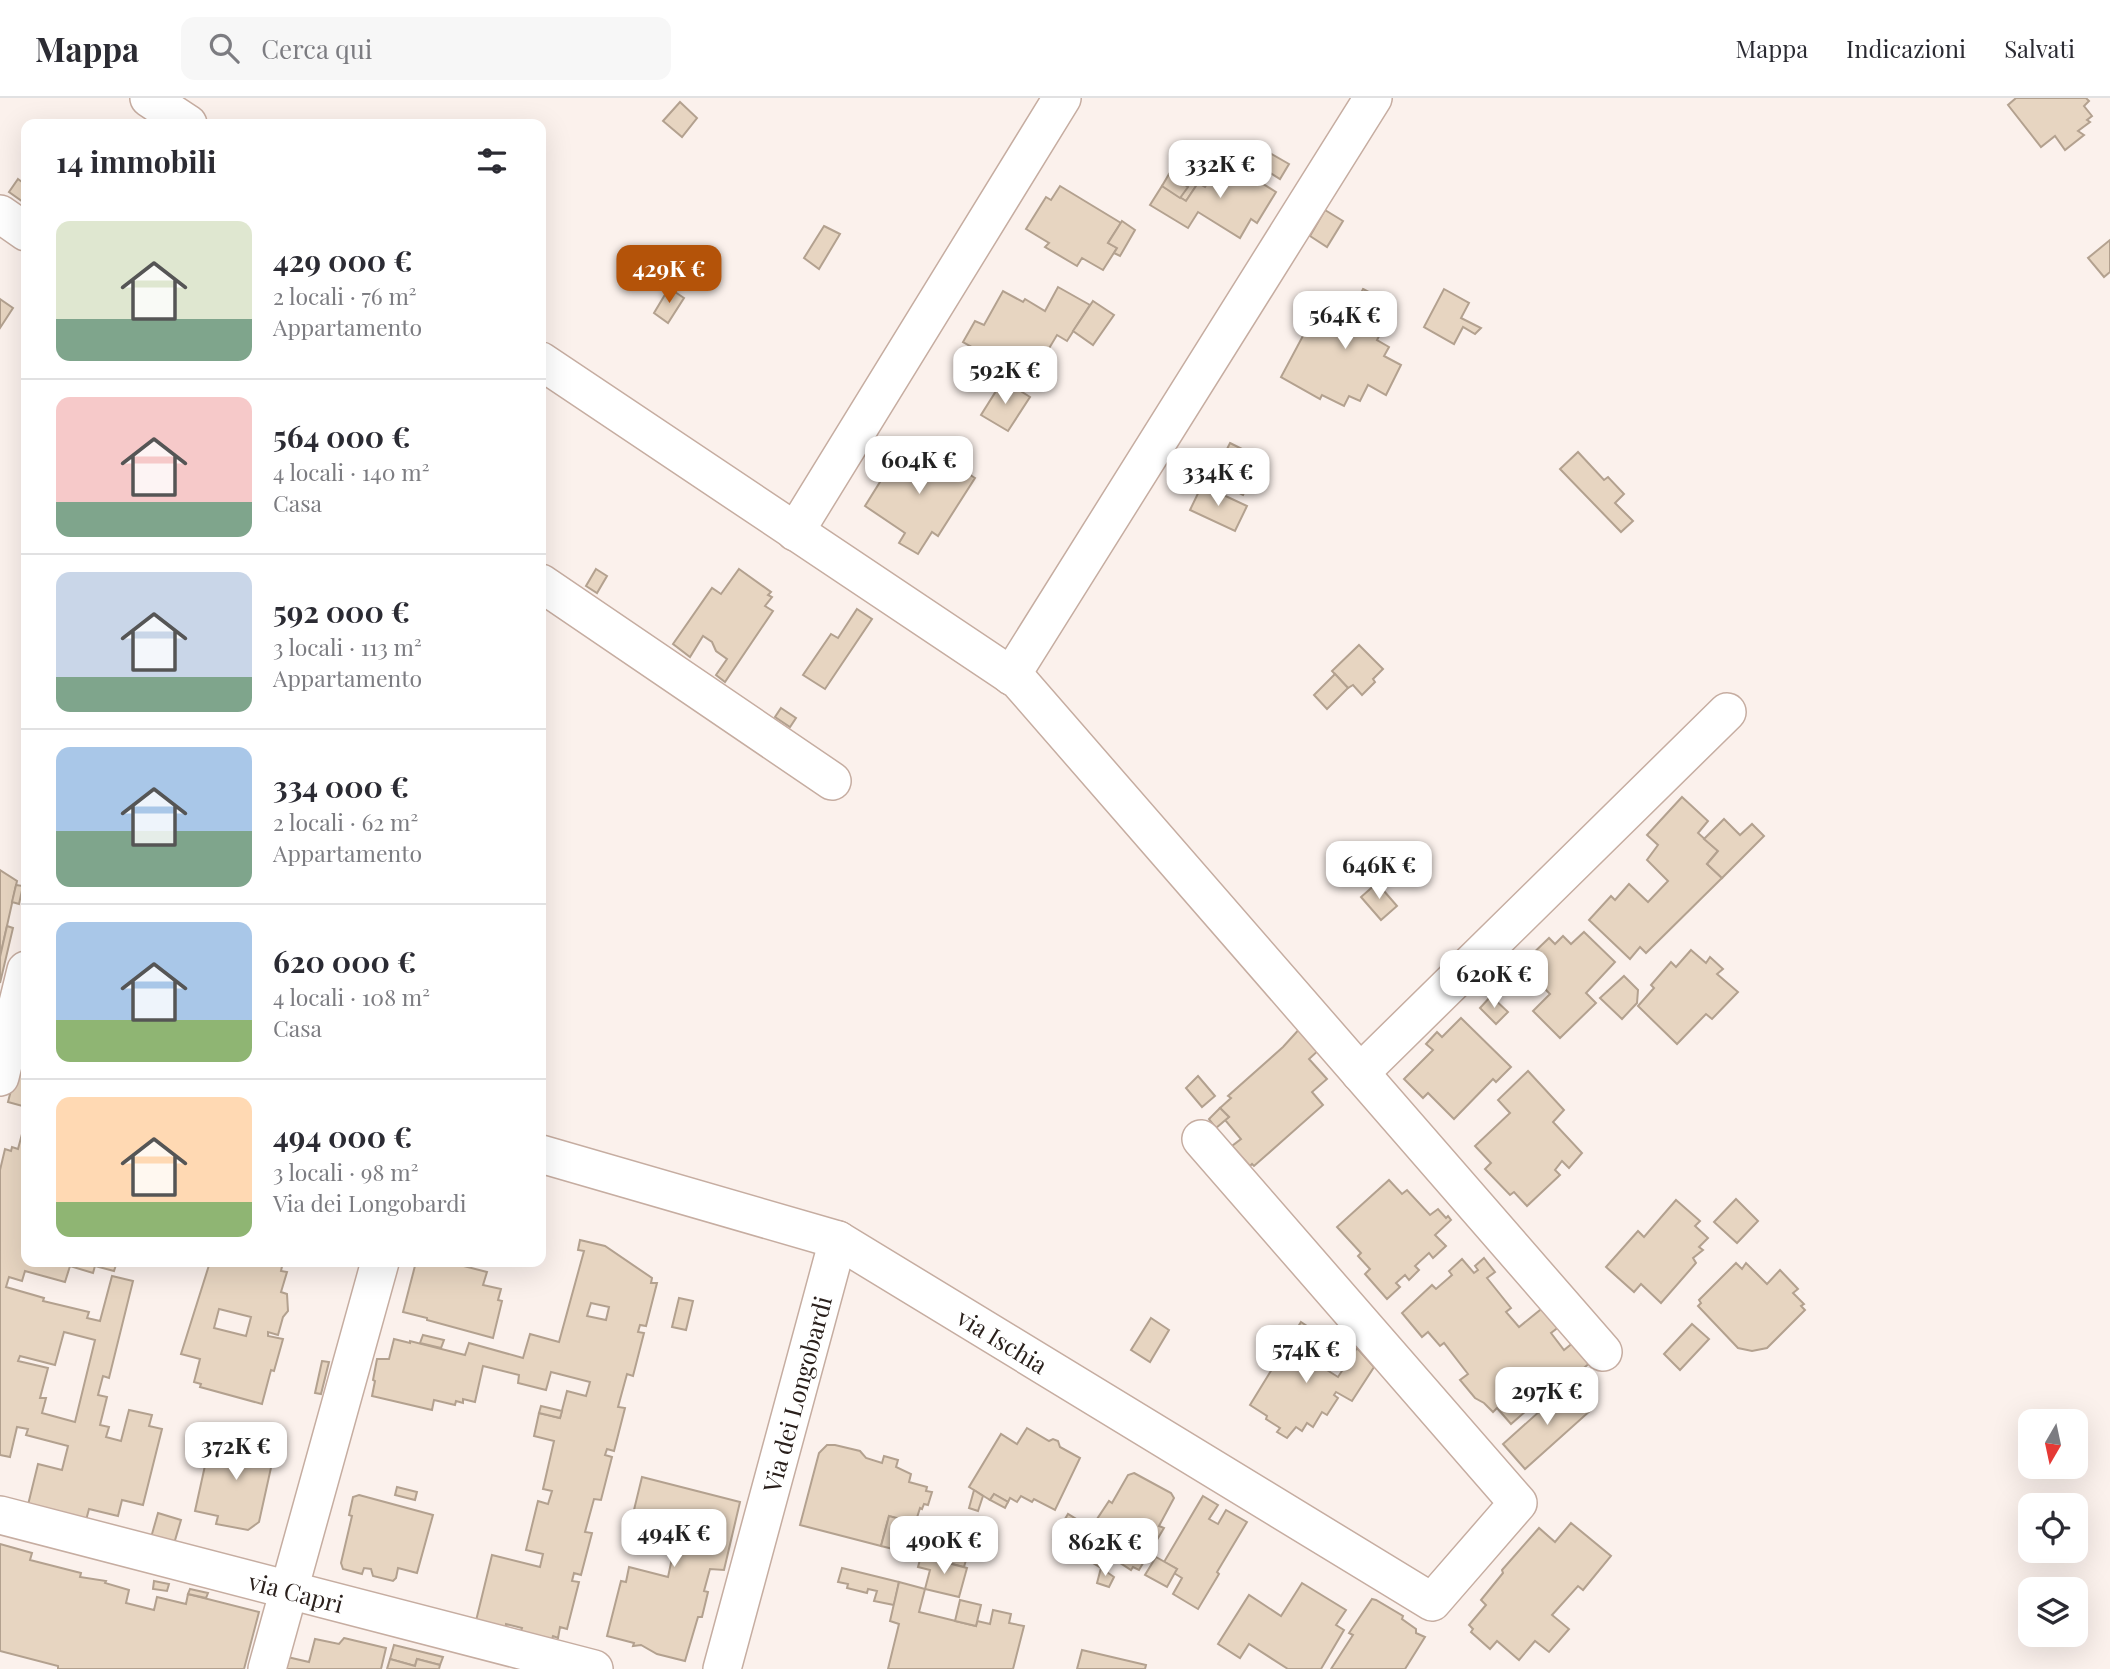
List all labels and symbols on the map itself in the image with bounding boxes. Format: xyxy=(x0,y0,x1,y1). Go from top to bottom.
pin: 332K € xyxy=(1163,140,1277,200)
pin: 429K € xyxy=(612,246,726,305)
pin: 564K € xyxy=(1288,292,1402,351)
pin: 592K € xyxy=(948,346,1062,406)
pin: 604K € xyxy=(862,436,976,496)
pin: 334K € xyxy=(1161,448,1275,508)
pin: 646K € xyxy=(1322,842,1436,901)
pin: 620K € xyxy=(1437,950,1551,1010)
street label: Via dei Longobardi xyxy=(754,1292,838,1496)
street label: via Ischia xyxy=(951,1300,1054,1380)
pin: 574K € xyxy=(1249,1326,1363,1385)
pin: 297K € xyxy=(1490,1368,1604,1427)
north arrow xyxy=(2018,1409,2088,1479)
pin: 372K € xyxy=(179,1422,293,1482)
pin: 494K € xyxy=(617,1510,731,1569)
pin: 490K € xyxy=(887,1516,1001,1576)
pin: 862K € xyxy=(1048,1518,1162,1578)
street label: via Capri xyxy=(244,1564,347,1619)

